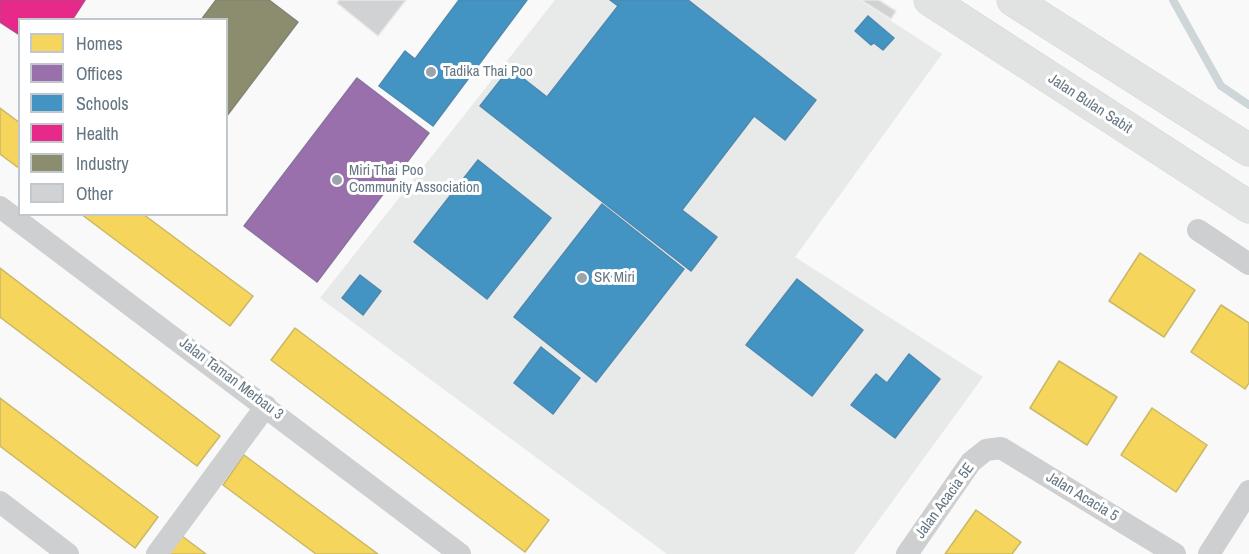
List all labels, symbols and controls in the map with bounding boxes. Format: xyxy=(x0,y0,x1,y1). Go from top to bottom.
legend xyxy=(18,18,228,216)
text: Homes xyxy=(76,31,123,56)
text: Offices xyxy=(76,61,123,86)
place label: Tadika Thai Poo xyxy=(443,63,533,81)
marker: Tadika Thai Poo xyxy=(424,65,438,79)
street label: Jalan Bulan Sabit xyxy=(1045,70,1135,138)
text: Schools xyxy=(76,91,129,116)
text: Health xyxy=(76,121,119,146)
text: Industry xyxy=(76,151,129,176)
place label: Miri Thai Poo Community Association xyxy=(349,162,480,197)
marker: Miri Thai Poo Community Association xyxy=(330,173,344,187)
text: Other xyxy=(76,181,113,206)
place label: SK Miri xyxy=(594,269,635,287)
marker: SK Miri xyxy=(575,271,589,285)
street label: Jalan Taman Merbau 3 xyxy=(176,334,286,424)
street label: Jalan Acacia 5E xyxy=(912,460,978,542)
street label: Jalan Acacia 5 xyxy=(1043,469,1121,525)

